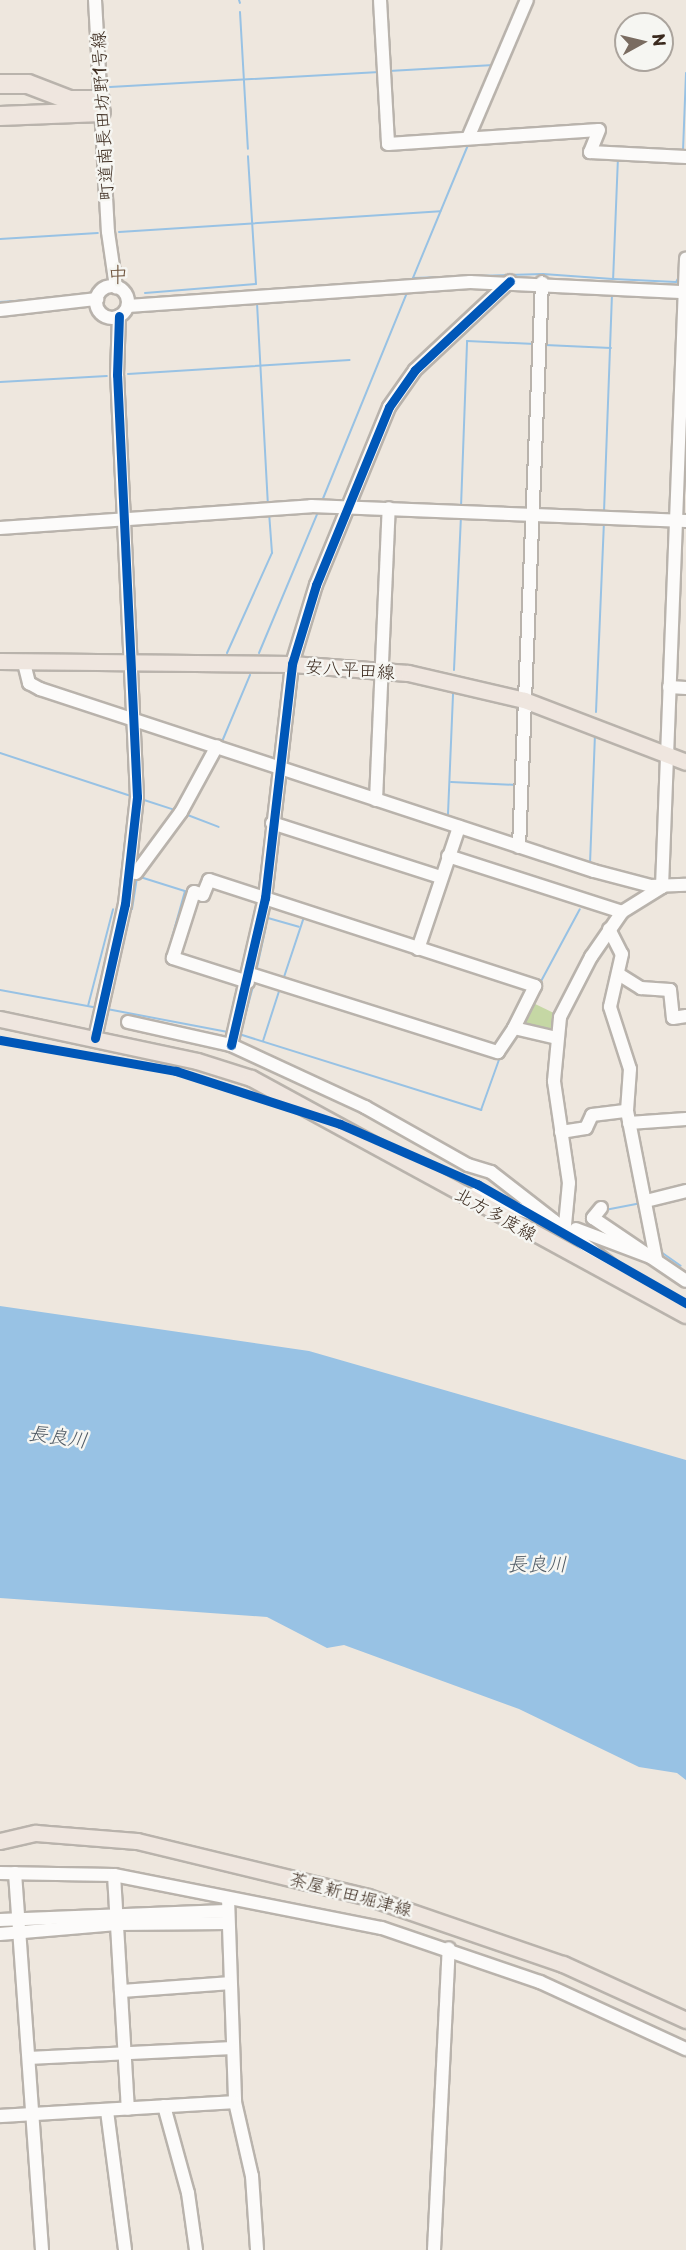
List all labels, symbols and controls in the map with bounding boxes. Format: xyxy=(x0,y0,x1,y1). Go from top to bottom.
north arrow xyxy=(614,12,674,72)
street label: 町道南長田坊野1号線 xyxy=(87,31,117,201)
text: N xyxy=(647,32,673,48)
district label: 中 xyxy=(108,260,128,286)
street label: 安八平田線 xyxy=(304,655,396,683)
street label: 北方多度線 xyxy=(451,1183,541,1245)
water label: 長良川 xyxy=(27,1420,89,1452)
water label: 長良川 xyxy=(507,1551,567,1575)
street label: 茶屋新田堀津線 xyxy=(287,1867,415,1921)

